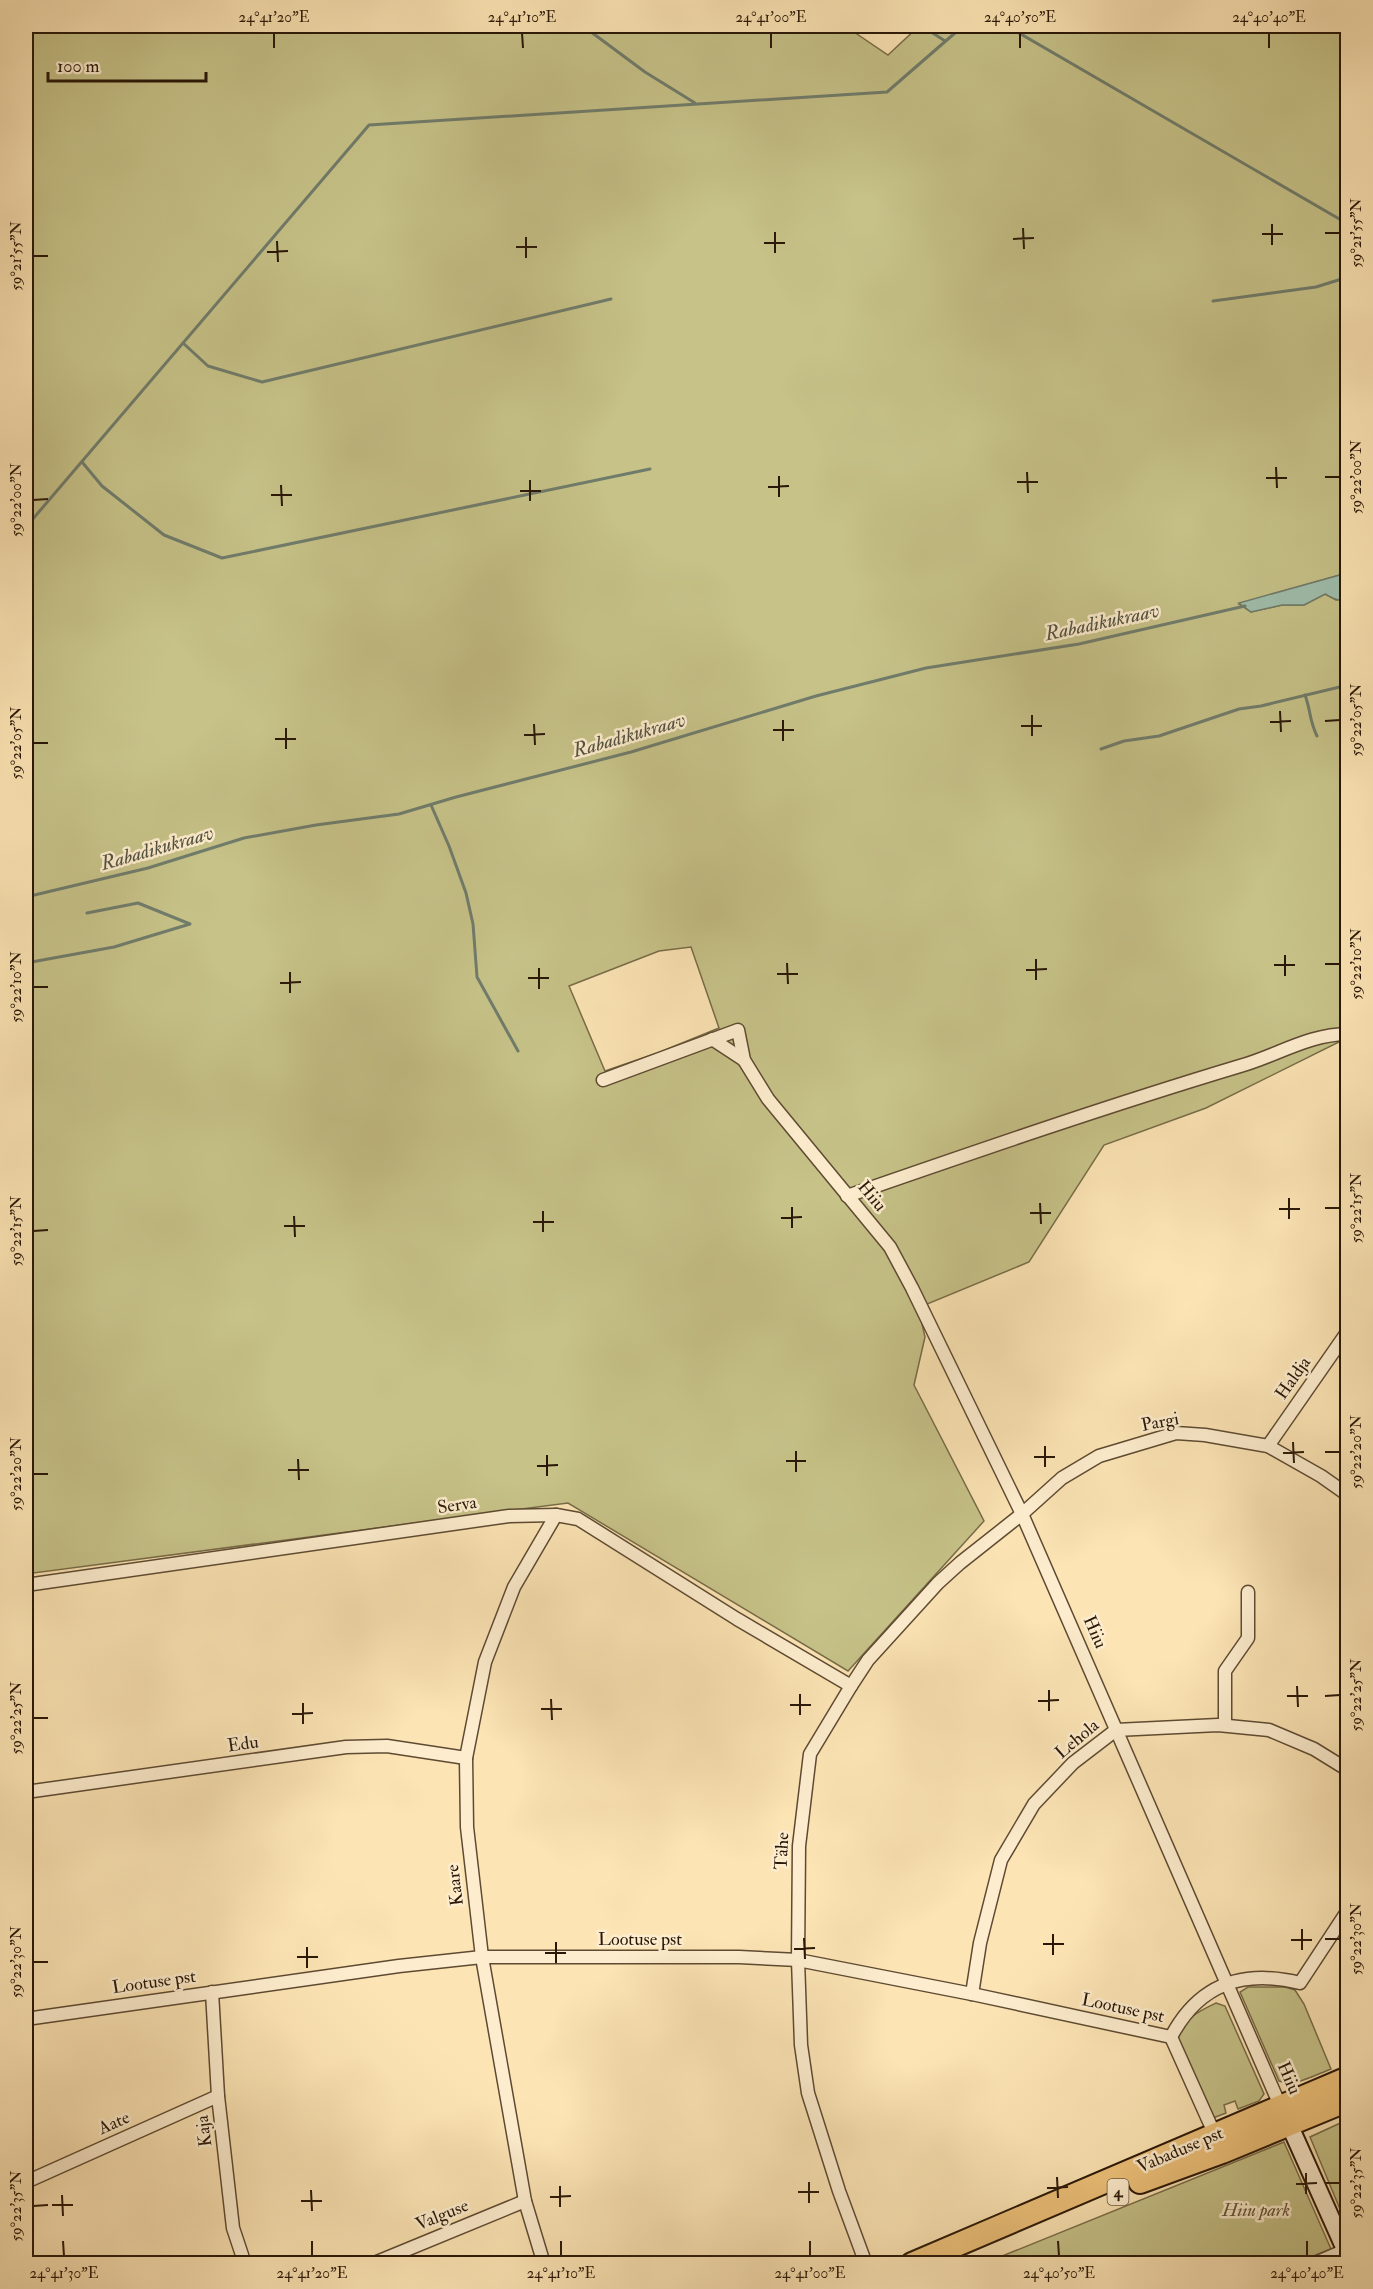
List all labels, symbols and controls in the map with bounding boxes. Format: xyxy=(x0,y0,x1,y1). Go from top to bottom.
text: 24°41'20"E xyxy=(239,8,310,27)
text: 24°41'10"E xyxy=(488,8,556,27)
text: 24°41'00"E xyxy=(735,8,807,27)
text: 24°40'50"E xyxy=(984,8,1056,27)
text: 24°40'40"E xyxy=(1232,8,1306,27)
scale bar xyxy=(48,45,206,83)
text: 100 m xyxy=(57,55,100,78)
text: 59°21'55"N xyxy=(1347,198,1366,268)
text: 59°21'55"N xyxy=(7,221,26,291)
text: 59°22'00"N xyxy=(1347,439,1366,514)
text: 59°22'00"N xyxy=(7,462,26,537)
water label: Rabadikukraav xyxy=(1042,598,1161,647)
text: 59°22'05"N xyxy=(1347,683,1366,756)
text: 59°22'05"N xyxy=(7,706,26,779)
water label: Rabadikukraav xyxy=(569,707,688,763)
water label: Rabadikukraav xyxy=(97,820,216,876)
text: 59°22'10"N xyxy=(1347,928,1366,1000)
text: 59°22'10"N xyxy=(7,951,26,1023)
text: 59°22'15"N xyxy=(1347,1172,1366,1243)
street label: Hiiu xyxy=(852,1176,892,1216)
text: 59°22'15"N xyxy=(7,1195,26,1266)
street label: Haldja xyxy=(1270,1352,1316,1404)
street label: Pargi xyxy=(1139,1407,1181,1437)
text: 59°22'20"N xyxy=(1347,1414,1366,1489)
text: 59°22'20"N xyxy=(7,1436,26,1511)
street label: Serva xyxy=(436,1491,479,1519)
street label: Hiiu xyxy=(1078,1612,1112,1652)
text: 59°22'25"N xyxy=(1347,1658,1366,1731)
text: 59°22'25"N xyxy=(7,1681,26,1754)
street label: Lehola xyxy=(1050,1714,1104,1764)
street label: Edu xyxy=(226,1730,260,1758)
street label: Tähe xyxy=(770,1831,794,1870)
street label: Kaare xyxy=(441,1863,469,1907)
text: 59°22'30"N xyxy=(1347,1902,1366,1975)
text: 59°22'30"N xyxy=(7,1925,26,1998)
street label: Lootuse pst xyxy=(598,1928,682,1951)
street label: Lootuse pst xyxy=(111,1965,197,1999)
street label: Lootuse pst xyxy=(1079,1988,1167,2028)
street label: Hiiu xyxy=(1272,2058,1306,2098)
street label: Aate xyxy=(94,2106,134,2140)
street label: Kaja xyxy=(191,2113,217,2148)
street label: Vabaduse pst xyxy=(1133,2121,1227,2178)
text: 59°22'35"N xyxy=(1347,2147,1366,2218)
text: 59°22'35"N xyxy=(7,2170,26,2241)
road number: 4 xyxy=(1108,2179,1128,2205)
street label: Valguse xyxy=(412,2194,472,2236)
park label: Hiiu park xyxy=(1221,2199,1290,2222)
text: 24°41'30"E xyxy=(29,2264,99,2283)
text: 24°41'20"E xyxy=(277,2264,348,2283)
text: 24°41'10"E xyxy=(527,2264,595,2283)
text: 24°41'00"E xyxy=(774,2264,846,2283)
text: 24°40'50"E xyxy=(1023,2264,1095,2283)
text: 24°40'40"E xyxy=(1270,2264,1344,2283)

